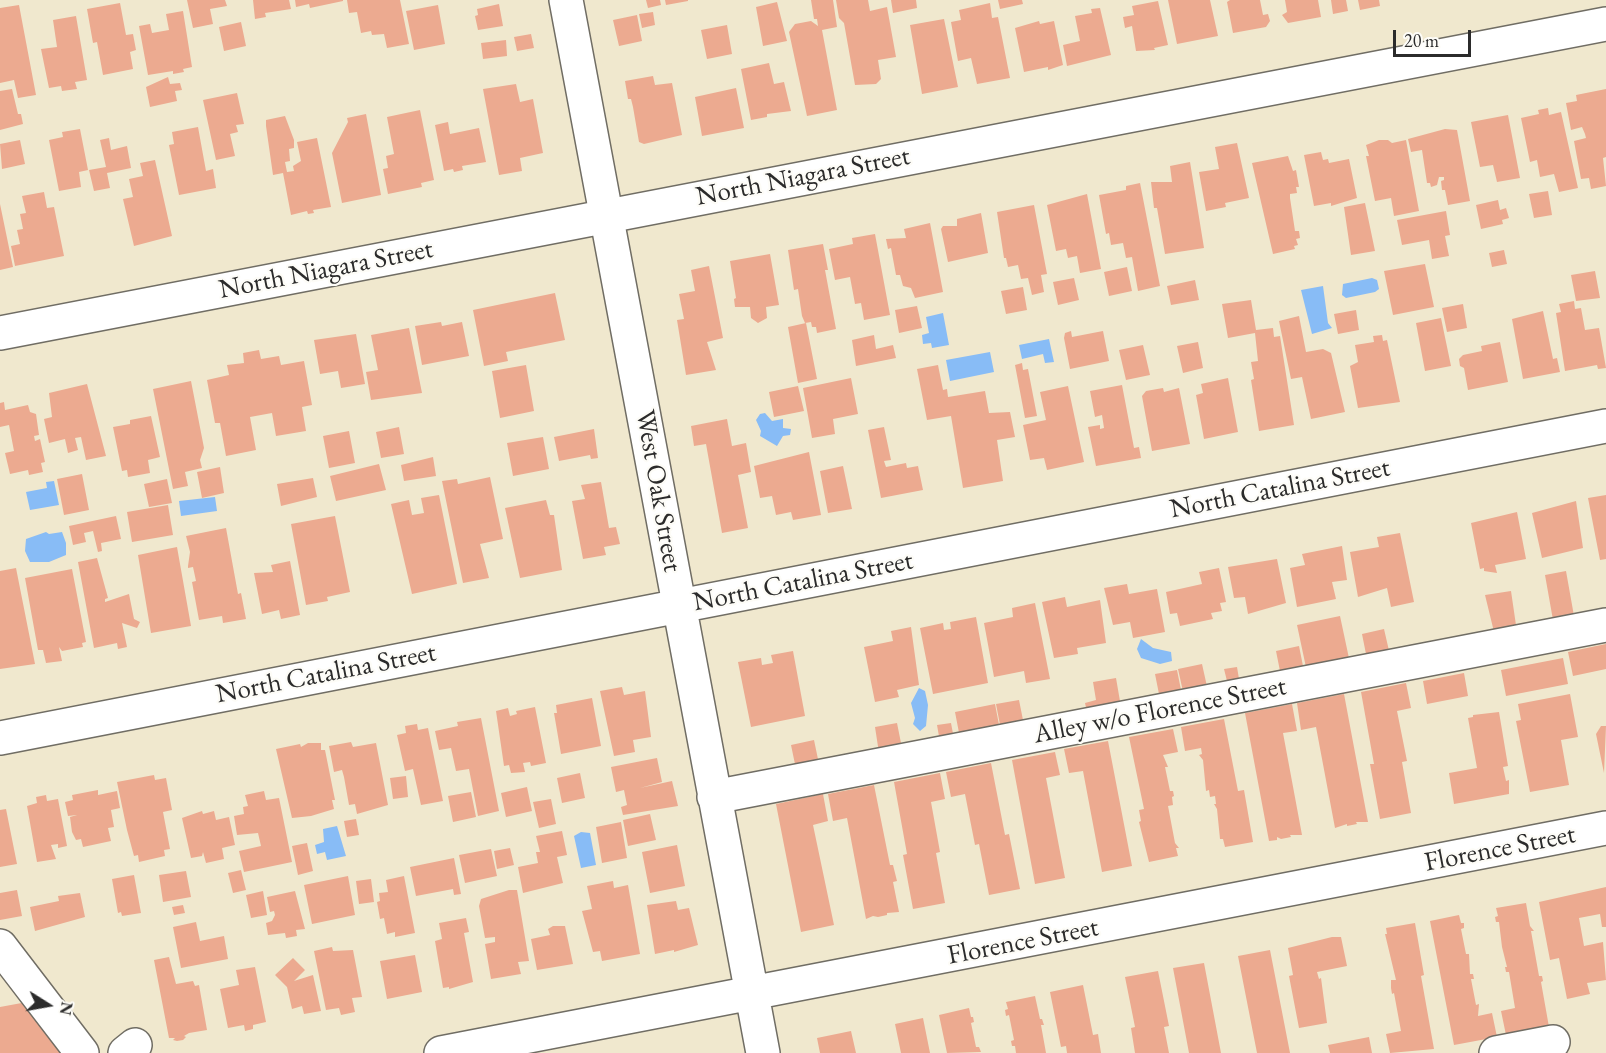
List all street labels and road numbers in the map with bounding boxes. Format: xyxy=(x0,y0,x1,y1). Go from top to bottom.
street label: North Niagara Street xyxy=(693,140,913,214)
street label: North Niagara Street xyxy=(216,233,436,307)
street label: West Oak Street xyxy=(628,407,688,575)
street label: North Catalina Street xyxy=(1167,452,1393,526)
street label: North Catalina Street xyxy=(690,545,916,619)
street label: North Catalina Street xyxy=(213,637,439,711)
street label: Alley w/o Florence Street xyxy=(1031,671,1289,751)
street label: Florence Street xyxy=(1422,818,1578,880)
street label: Florence Street xyxy=(945,911,1101,973)

